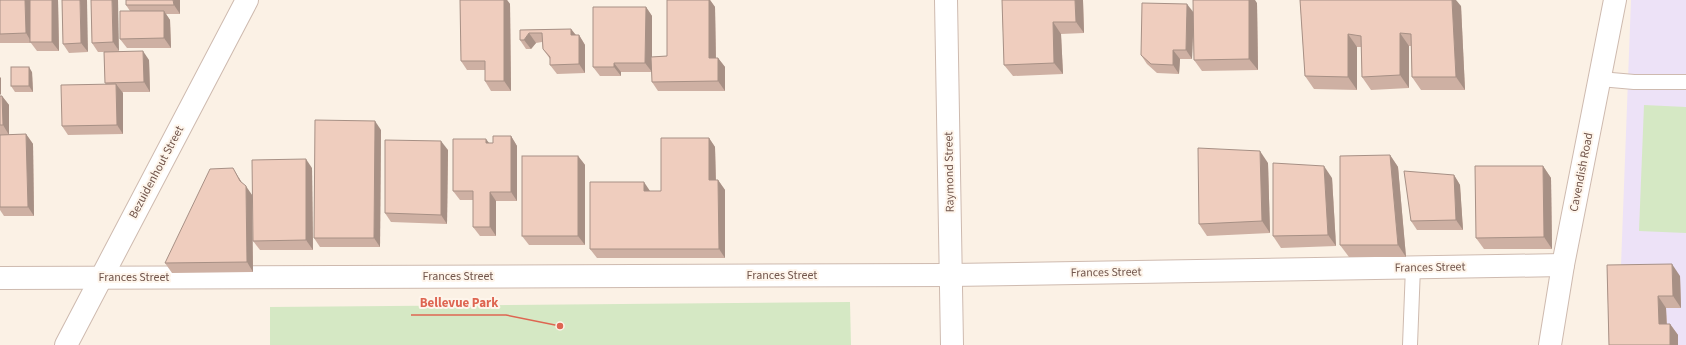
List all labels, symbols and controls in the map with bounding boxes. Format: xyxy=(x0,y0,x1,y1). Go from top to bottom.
street label: Bezuidenhout Street xyxy=(125,123,188,222)
street label: Cavendish Road xyxy=(1565,131,1597,213)
street label: Raymond Street xyxy=(940,132,959,212)
street label: Frances Street xyxy=(1394,258,1466,277)
street label: Frances Street xyxy=(1070,263,1142,282)
street label: Frances Street xyxy=(747,267,817,284)
street label: Frances Street xyxy=(423,268,493,285)
street label: Frances Street xyxy=(99,269,169,286)
callout: Bellevue Park xyxy=(411,290,506,315)
text: Bellevue Park xyxy=(420,294,499,312)

